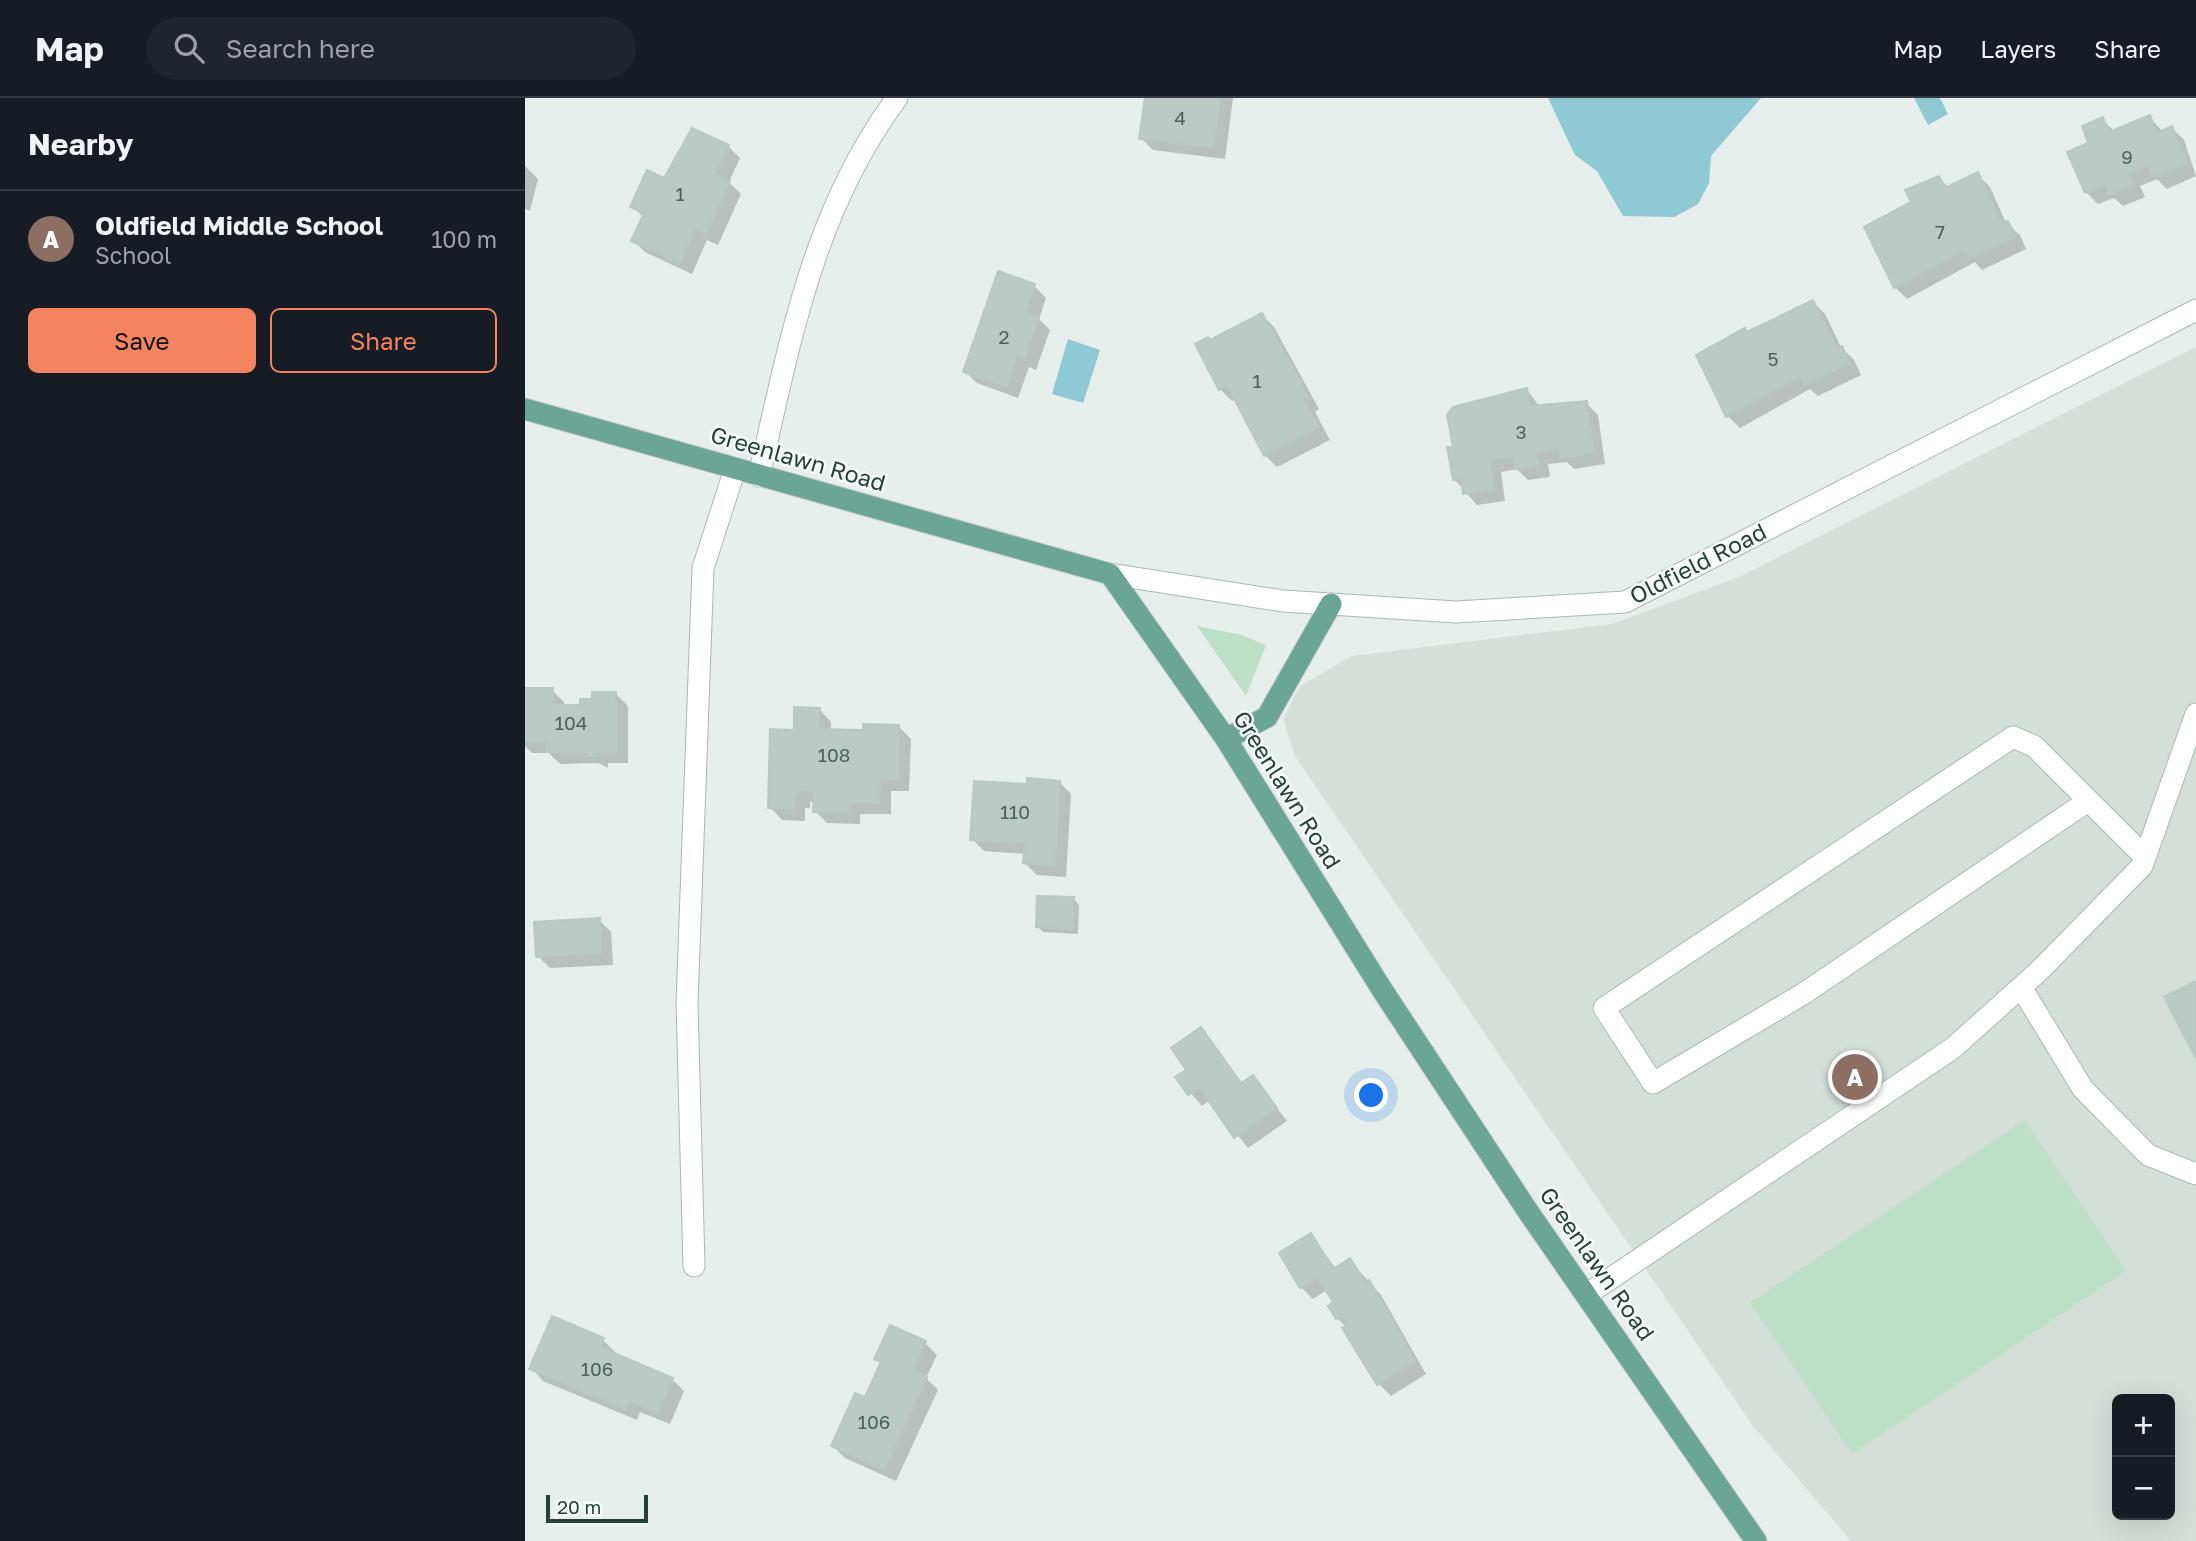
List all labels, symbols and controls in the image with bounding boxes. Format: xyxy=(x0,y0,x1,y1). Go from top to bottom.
search box xyxy=(146,17,636,80)
text: Map xyxy=(35,29,104,68)
icon: search xyxy=(170,29,208,67)
text: Search here xyxy=(226,33,375,64)
text: Map xyxy=(1893,34,1942,63)
text: Layers xyxy=(1980,34,2056,63)
text: Share xyxy=(2094,34,2161,63)
house number: 4 xyxy=(1174,106,1186,129)
text: Nearby xyxy=(28,126,133,162)
house number: 9 xyxy=(2121,145,2133,168)
house number: 1 xyxy=(675,182,685,205)
text: Oldfield Middle School xyxy=(95,210,383,241)
house number: 7 xyxy=(1935,220,1945,243)
text: A xyxy=(43,225,59,253)
text: 100 m xyxy=(431,225,497,253)
text: School xyxy=(95,241,171,269)
button: Save xyxy=(28,308,256,373)
button: Share xyxy=(270,308,497,373)
house number: 2 xyxy=(998,325,1010,348)
house number: 5 xyxy=(1767,347,1779,370)
house number: 1 xyxy=(1252,369,1262,392)
street label: Greenlawn Road xyxy=(708,420,889,496)
house number: 3 xyxy=(1515,420,1527,443)
street label: Oldfield Road xyxy=(1625,517,1771,610)
street label: Greenlawn Road xyxy=(1228,705,1348,874)
house number: 104 xyxy=(555,711,587,734)
house number: 108 xyxy=(818,743,850,766)
house number: 110 xyxy=(1000,800,1030,823)
pin: A xyxy=(1832,1051,1878,1103)
your location xyxy=(1354,1078,1388,1112)
street label: Greenlawn Road xyxy=(1535,1181,1661,1346)
house number: 106 xyxy=(581,1357,613,1380)
map controls xyxy=(2112,1394,2175,1520)
button: + xyxy=(2112,1394,2175,1457)
house number: 106 xyxy=(858,1410,890,1433)
button: − xyxy=(2112,1457,2175,1520)
scale bar xyxy=(546,1492,647,1524)
text: 20 m xyxy=(557,1495,601,1518)

